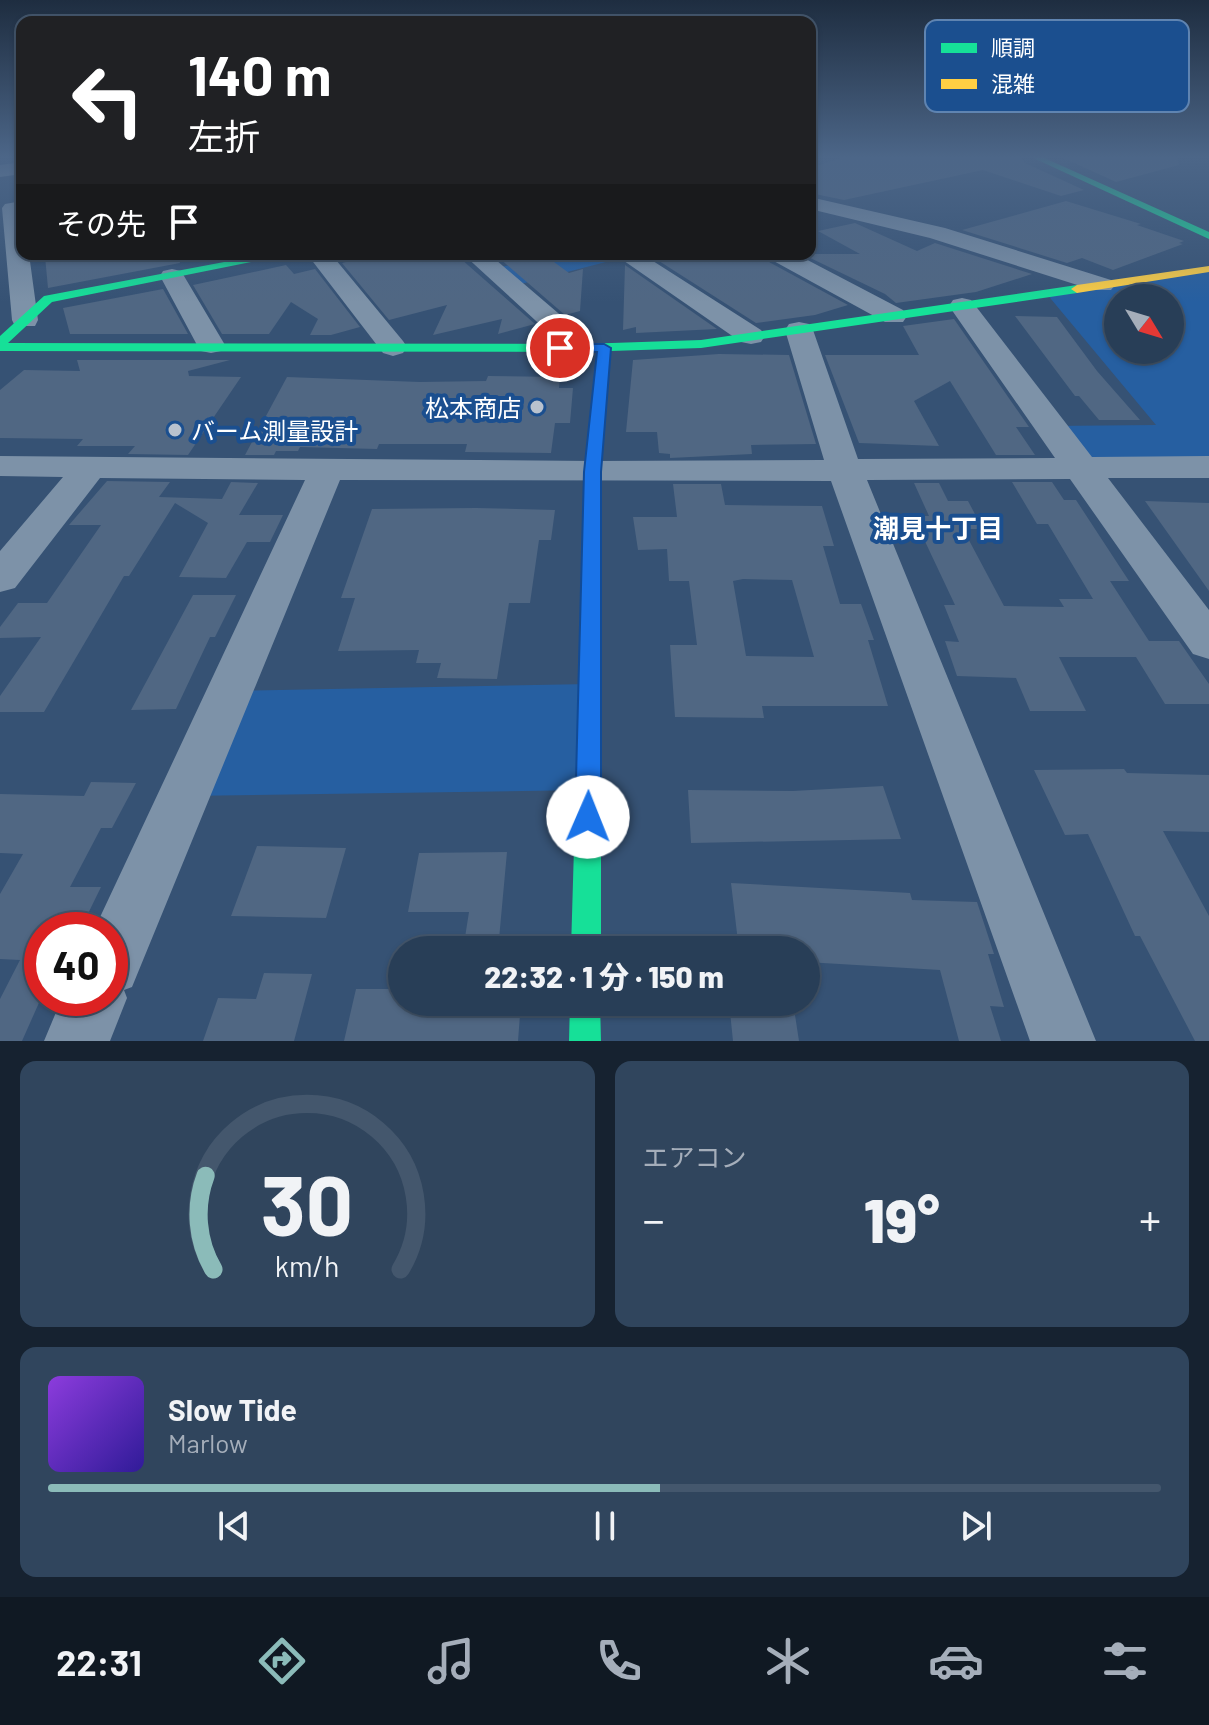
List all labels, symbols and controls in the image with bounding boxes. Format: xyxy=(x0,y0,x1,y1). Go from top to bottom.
legend xyxy=(925,20,1189,112)
text: 順調 xyxy=(991,34,1035,60)
text: 140 m xyxy=(188,40,332,107)
icon: left xyxy=(56,48,160,152)
text: 混雑 xyxy=(991,70,1035,96)
text: 左折 xyxy=(188,114,260,157)
icon: arrive xyxy=(162,200,206,244)
text: その先 xyxy=(56,205,146,241)
north arrow xyxy=(1104,284,1184,364)
map controls xyxy=(1104,284,1184,364)
pin xyxy=(526,314,594,382)
icon: arrive xyxy=(538,326,582,370)
place label: 松本商店 xyxy=(425,393,521,422)
marker: 松本商店 xyxy=(528,398,546,416)
place label: バーム測量設計 xyxy=(191,416,358,445)
marker: バーム測量設計 xyxy=(166,421,184,439)
district label: 潮見十丁目 xyxy=(873,512,1003,543)
position arrow xyxy=(546,775,630,859)
speed limit sign: 40 xyxy=(24,912,128,1016)
text: 22:32 · 1 分 · 150 m xyxy=(484,958,724,994)
text: エアコン xyxy=(643,1141,747,1172)
text: 30 xyxy=(261,1153,353,1253)
text: 19° xyxy=(864,1183,940,1255)
text: − xyxy=(643,1192,665,1245)
text: + xyxy=(1139,1192,1161,1245)
text: km/h xyxy=(275,1248,340,1283)
text: Slow Tide xyxy=(168,1391,297,1427)
text: Marlow xyxy=(168,1427,248,1458)
icon: previous xyxy=(212,1504,256,1548)
icon: pause xyxy=(583,1504,627,1548)
icon: next xyxy=(954,1504,998,1548)
icon: directions xyxy=(254,1633,310,1689)
icon: music xyxy=(423,1633,479,1689)
icon: phone xyxy=(591,1633,647,1689)
icon: climate xyxy=(760,1633,816,1689)
icon: car xyxy=(928,1633,984,1689)
icon: filters xyxy=(1097,1633,1153,1689)
text: 22:31 xyxy=(56,1640,142,1683)

